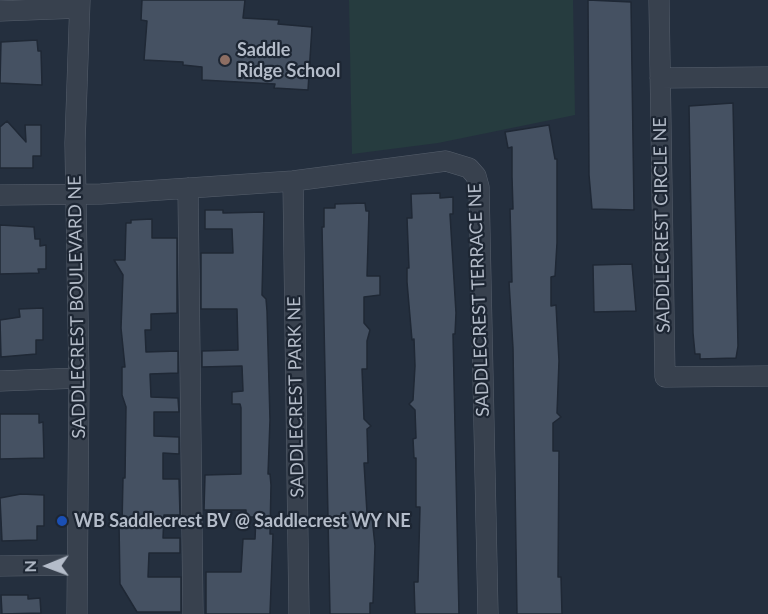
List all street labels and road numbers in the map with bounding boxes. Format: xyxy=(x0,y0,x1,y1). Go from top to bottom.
street label: SADDLECREST CIRCLE NE xyxy=(649,117,675,333)
street label: SADDLECREST BOULEVARD NE xyxy=(64,175,90,439)
street label: SADDLECREST TERRACE NE xyxy=(464,183,494,417)
street label: SADDLECREST PARK NE xyxy=(283,296,309,498)

